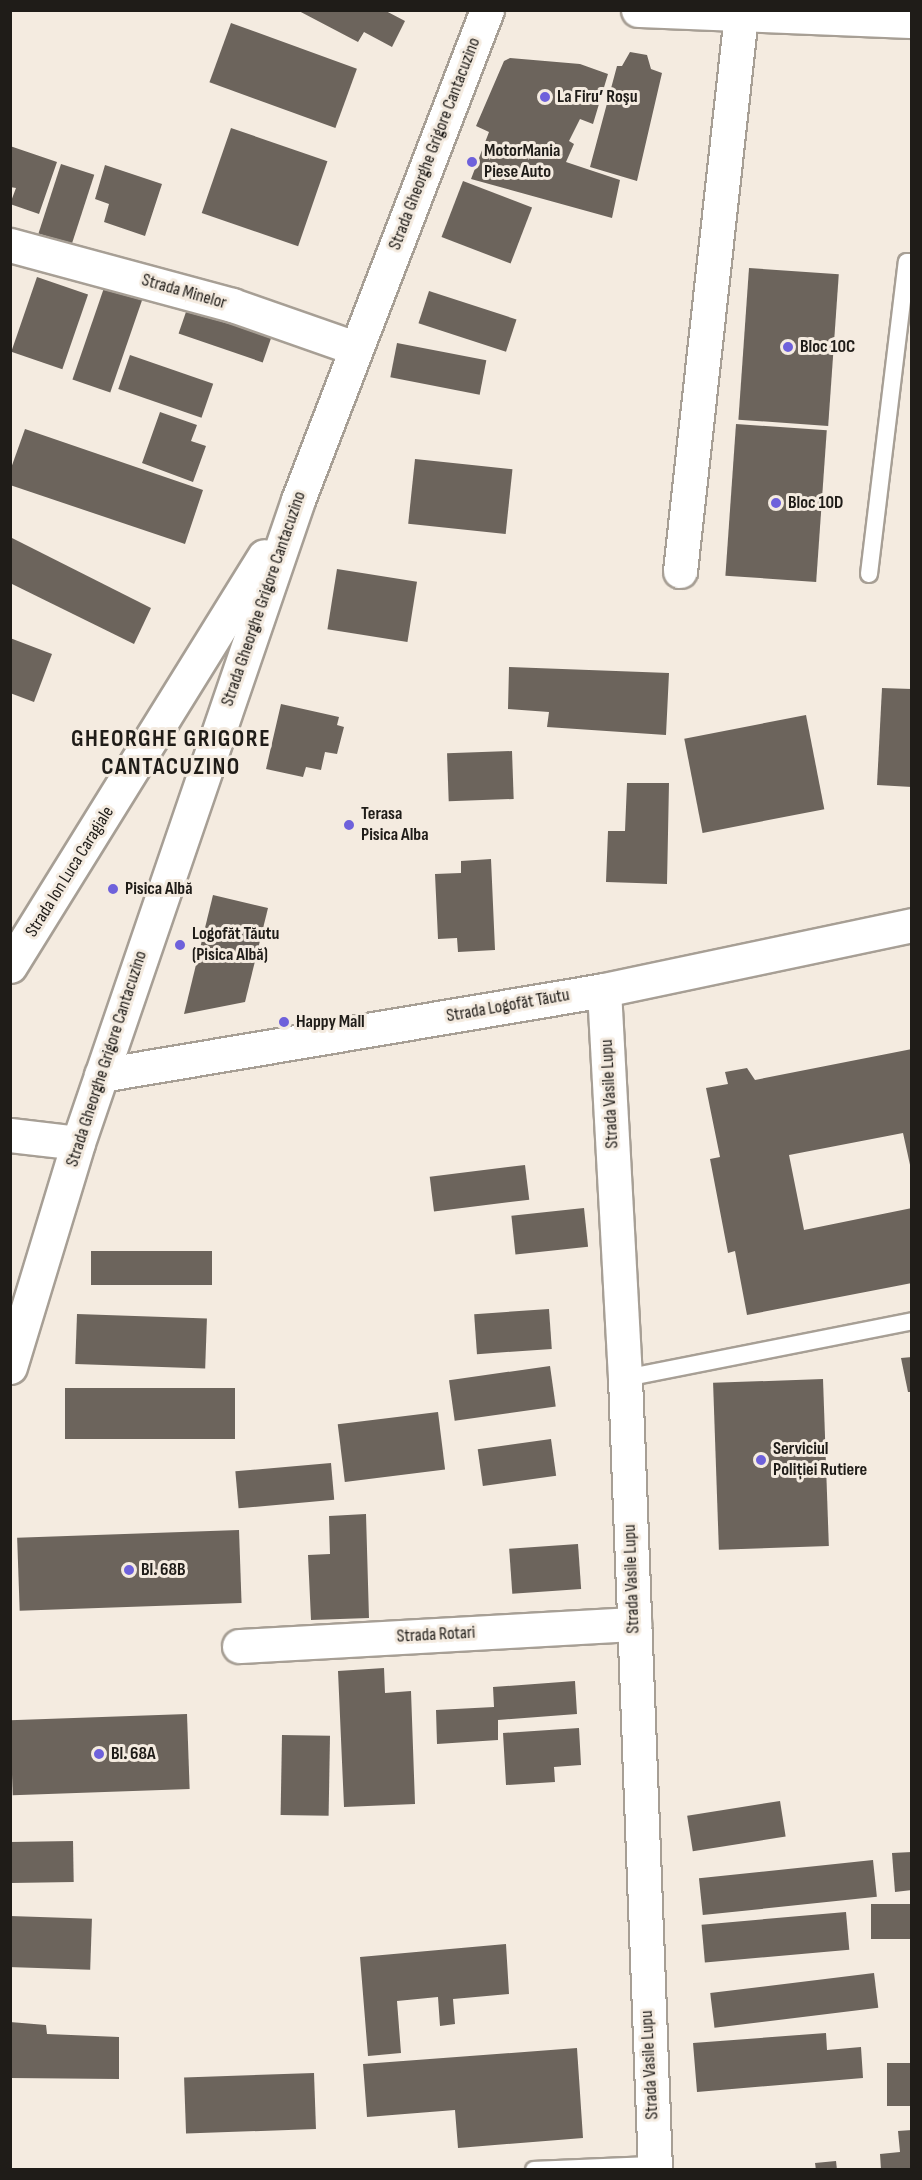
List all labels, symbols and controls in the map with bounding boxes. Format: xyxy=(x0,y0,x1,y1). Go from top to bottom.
street label: Strada Gheorghe Grigore Cantacuzino xyxy=(384,35,486,253)
place label: La Firu’ Roşu xyxy=(557,86,638,108)
marker: La Firu’ Roşu xyxy=(538,90,552,104)
place label: MotorMania Piese Auto xyxy=(484,141,560,184)
marker: MotorMania Piese Auto xyxy=(465,155,479,169)
street label: Strada Minelor xyxy=(139,270,229,314)
place label: Bloc 10C xyxy=(800,336,855,358)
marker: Bloc 10C xyxy=(781,340,795,354)
street label: Strada Gheorghe Grigore Cantacuzino xyxy=(217,489,311,709)
place label: Bloc 10D xyxy=(788,492,843,514)
marker: Bloc 10D xyxy=(769,496,783,510)
district label: GHEORGHE GRIGORE CANTACUZINO xyxy=(71,725,271,781)
street label: Strada Ion Luca Caragiale xyxy=(21,803,119,941)
place label: Terasa Pisica Alba xyxy=(361,804,428,846)
marker: Terasa Pisica Alba xyxy=(342,818,356,832)
place label: Pisica Albă xyxy=(125,878,192,900)
marker: Pisica Albă xyxy=(106,882,120,896)
place label: Logofăt Tăutu (Pisica Albă) xyxy=(192,924,279,966)
marker: Logofăt Tăutu (Pisica Albă) xyxy=(173,938,187,952)
street label: Strada Gheorghe Grigore Cantacuzino xyxy=(62,948,152,1170)
street label: Strada Logofăt Tăutu xyxy=(445,985,571,1027)
place label: Happy Mall xyxy=(296,1011,365,1033)
marker: Happy Mall xyxy=(277,1015,291,1029)
street label: Strada Vasile Lupu xyxy=(596,1039,624,1149)
place label: Serviciul Poliției Rutiere xyxy=(773,1439,867,1482)
marker: Serviciul Poliției Rutiere xyxy=(754,1453,768,1467)
street label: Strada Vasile Lupu xyxy=(619,1524,645,1634)
place label: Bl. 68B xyxy=(141,1559,186,1581)
marker: Bl. 68B xyxy=(122,1563,136,1577)
street label: Strada Rotari xyxy=(396,1622,476,1648)
place label: Bl. 68A xyxy=(111,1743,156,1765)
marker: Bl. 68A xyxy=(92,1747,106,1761)
street label: Strada Vasile Lupu xyxy=(636,2010,664,2120)

